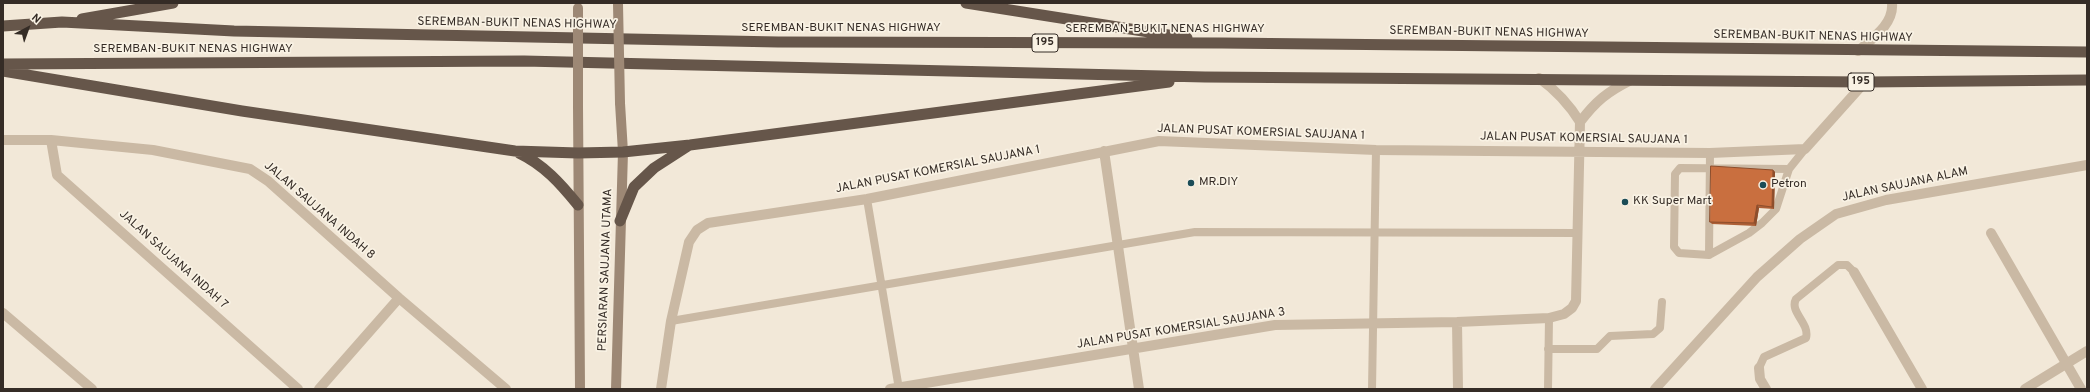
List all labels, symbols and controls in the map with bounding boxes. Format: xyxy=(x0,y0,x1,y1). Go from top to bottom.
north arrow xyxy=(8,8,48,48)
text: N xyxy=(28,11,43,27)
street label: SEREMBAN-BUKIT NENAS HIGHWAY xyxy=(417,15,617,33)
street label: SEREMBAN-BUKIT NENAS HIGHWAY xyxy=(741,22,941,36)
street label: SEREMBAN-BUKIT NENAS HIGHWAY xyxy=(1065,23,1265,37)
street label: SEREMBAN-BUKIT NENAS HIGHWAY xyxy=(1389,24,1589,42)
street label: SEREMBAN-BUKIT NENAS HIGHWAY xyxy=(1713,28,1913,46)
road number: 195 xyxy=(1032,34,1058,52)
street label: SEREMBAN-BUKIT NENAS HIGHWAY xyxy=(93,43,293,57)
road number: 195 xyxy=(1848,73,1874,91)
street label: JALAN PUSAT KOMERSIAL SAUJANA 1 xyxy=(1157,122,1365,144)
street label: JALAN PUSAT KOMERSIAL SAUJANA 1 xyxy=(1480,130,1688,148)
street label: JALAN PUSAT KOMERSIAL SAUJANA 1 xyxy=(834,143,1042,197)
street label: JALAN SAUJANA INDAH 8 xyxy=(261,159,377,263)
street label: JALAN SAUJANA ALAM xyxy=(1841,165,1969,205)
place label: MR.DIY xyxy=(1199,176,1238,190)
marker: MR.DIY xyxy=(1186,178,1196,188)
place label: Petron xyxy=(1771,178,1807,192)
marker: Petron xyxy=(1758,180,1768,190)
street label: PERSIARAN SAUJANA UTAMA xyxy=(596,188,616,352)
place label: KK Super Mart xyxy=(1633,195,1712,209)
marker: KK Super Mart xyxy=(1620,197,1630,207)
street label: JALAN SAUJANA INDAH 7 xyxy=(116,207,230,313)
street label: JALAN PUSAT KOMERSIAL SAUJANA 3 xyxy=(1076,305,1286,353)

